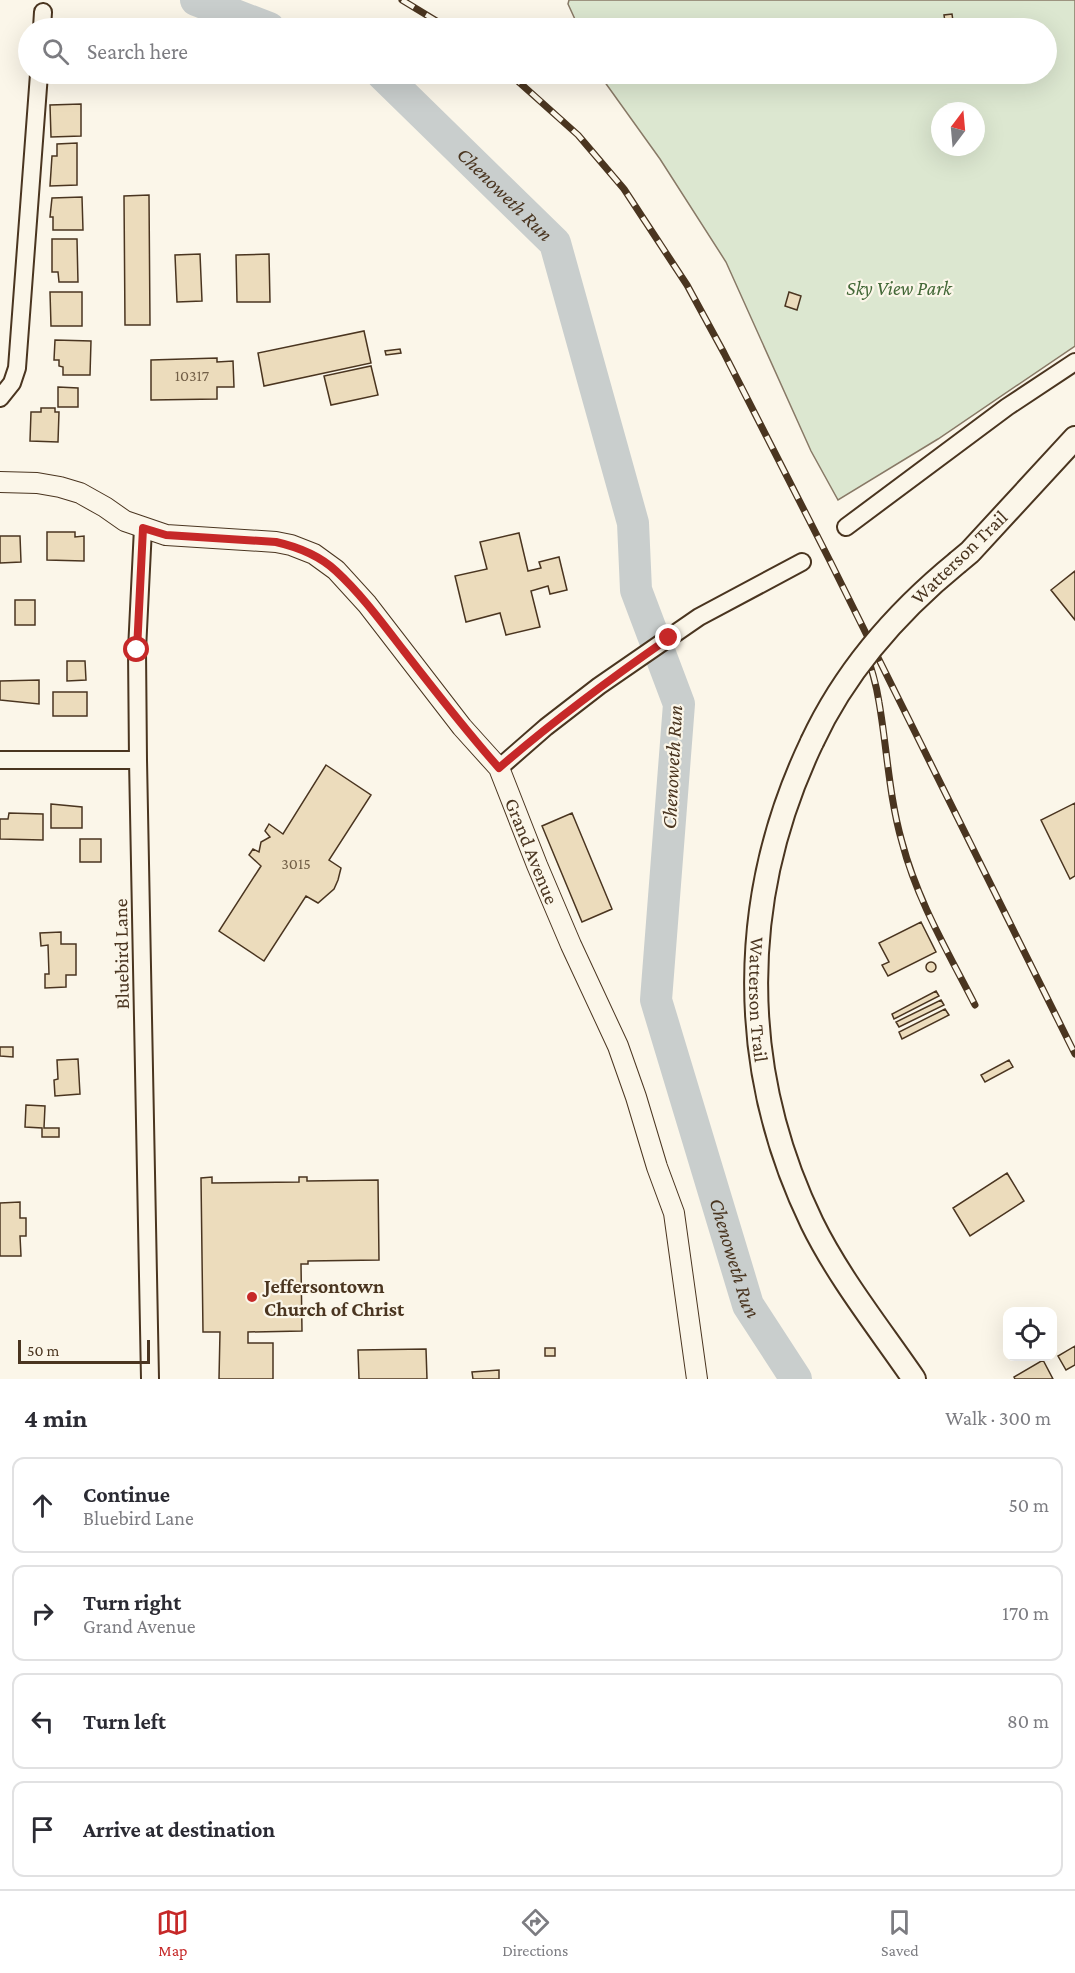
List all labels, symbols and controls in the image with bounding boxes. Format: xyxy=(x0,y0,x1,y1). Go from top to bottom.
search box xyxy=(18,18,1057,84)
icon: search xyxy=(39,35,72,68)
text: Search here xyxy=(87,39,188,64)
north arrow xyxy=(931,102,985,156)
water label: Chenoweth Run xyxy=(452,142,558,246)
park label: Sky View Park xyxy=(846,277,953,300)
house number: 10317 xyxy=(175,367,210,384)
street label: Watterson Trail xyxy=(906,506,1012,608)
route end xyxy=(655,624,681,650)
route start xyxy=(123,636,149,662)
water label: Chenoweth Run xyxy=(657,704,687,830)
street label: Grand Avenue xyxy=(501,795,563,907)
house number: 3015 xyxy=(281,855,311,872)
street label: Bluebird Lane xyxy=(109,898,133,1010)
street label: Watterson Trail xyxy=(745,936,773,1063)
water label: Chenoweth Run xyxy=(704,1195,765,1323)
place label: Jeffersontown Church of Christ xyxy=(262,1275,405,1320)
marker: Jeffersontown Church of Christ xyxy=(245,1290,259,1304)
map controls xyxy=(1003,1307,1057,1361)
button: locate xyxy=(1003,1307,1057,1361)
scale bar xyxy=(18,1337,150,1364)
text: 50 m xyxy=(27,1342,59,1359)
text: 4 min xyxy=(24,1404,88,1433)
text: Walk · 300 m xyxy=(945,1407,1051,1429)
text: Continue xyxy=(83,1482,170,1507)
icon: ahead xyxy=(26,1489,59,1522)
text: 50 m xyxy=(1008,1494,1049,1516)
text: Bluebird Lane xyxy=(83,1507,194,1529)
text: Turn right xyxy=(83,1590,181,1615)
icon: right xyxy=(26,1597,59,1630)
text: 170 m xyxy=(1002,1602,1049,1624)
text: Grand Avenue xyxy=(83,1615,196,1637)
icon: left xyxy=(26,1705,59,1738)
text: Turn left xyxy=(83,1709,166,1734)
text: 80 m xyxy=(1007,1710,1049,1732)
icon: arrive xyxy=(26,1813,59,1846)
text: Arrive at destination xyxy=(83,1817,275,1842)
tab: Map xyxy=(156,1906,189,1959)
tab: Directions xyxy=(502,1906,568,1959)
tab: Saved xyxy=(881,1906,919,1959)

